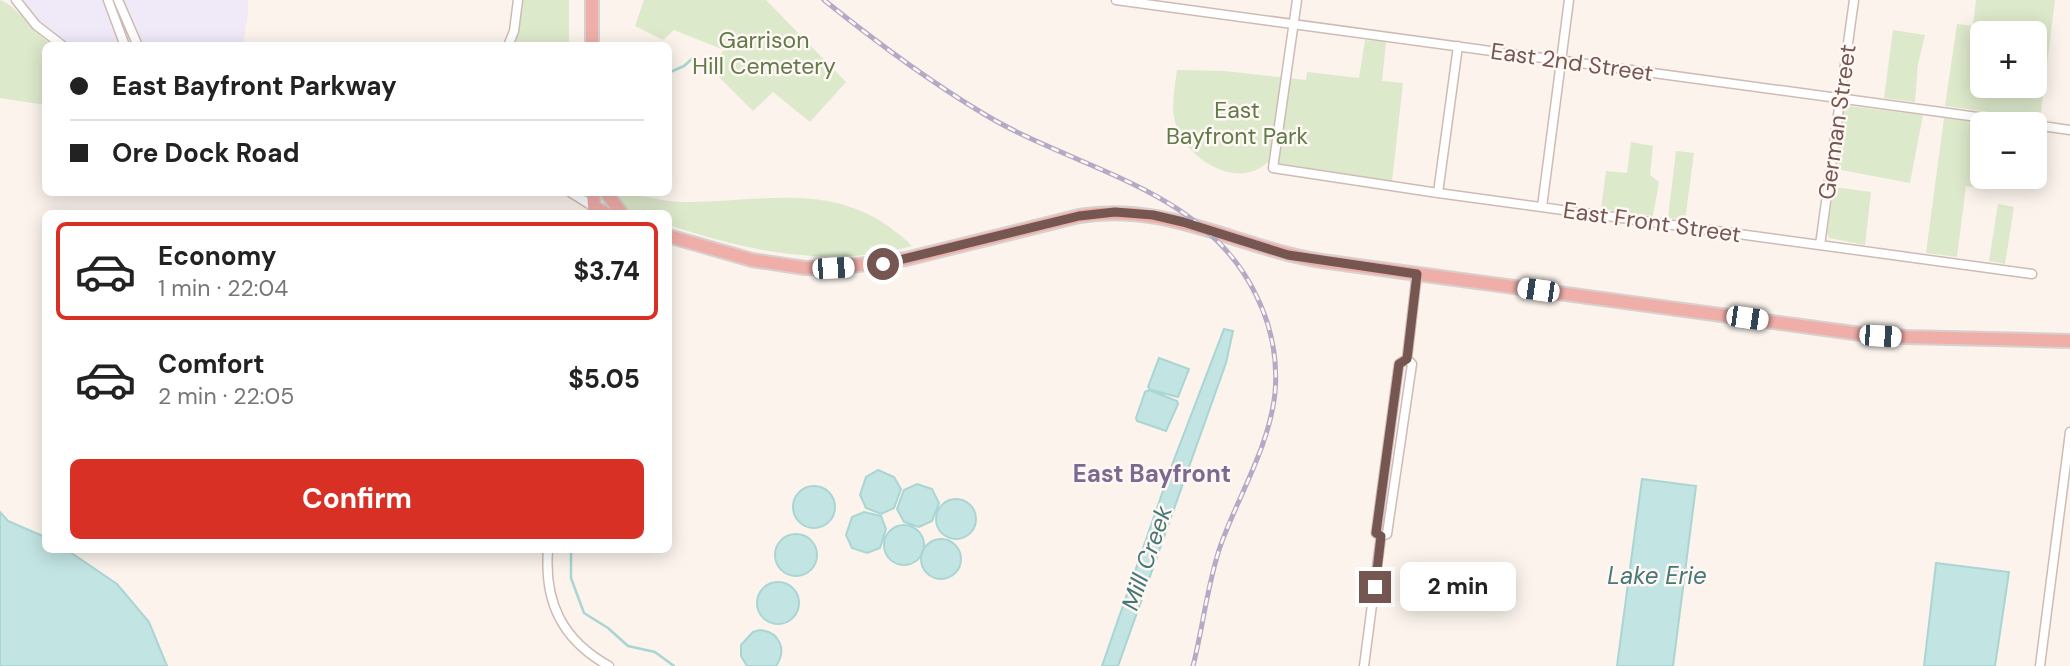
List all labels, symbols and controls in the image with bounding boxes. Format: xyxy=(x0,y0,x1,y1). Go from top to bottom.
map controls xyxy=(1970,21,2047,189)
button: + xyxy=(1970,21,2047,98)
park label: Garrison Hill Cemetery xyxy=(692,25,836,81)
street label: East 2nd Street xyxy=(1489,36,1655,88)
street label: German Street xyxy=(1811,42,1863,202)
text: East Bayfront Parkway xyxy=(112,69,397,103)
park label: East Bayfront Park xyxy=(1166,95,1308,151)
button: − xyxy=(1970,112,2047,189)
text: Ore Dock Road xyxy=(112,136,300,170)
street label: East Front Street xyxy=(1561,195,1743,249)
text: Economy xyxy=(158,239,276,273)
icon: car xyxy=(74,240,137,303)
route start xyxy=(867,248,899,280)
text: $3.74 xyxy=(573,254,640,288)
car xyxy=(812,256,855,280)
text: 1 min · 22:04 xyxy=(158,273,288,303)
car xyxy=(1516,277,1561,303)
car xyxy=(1725,305,1770,331)
car xyxy=(1859,324,1902,348)
text: Comfort xyxy=(158,347,264,381)
icon: car xyxy=(74,348,137,411)
text: $5.05 xyxy=(568,362,640,396)
text: 2 min · 22:05 xyxy=(158,381,294,411)
district label: East Bayfront xyxy=(1073,458,1231,489)
button: Confirm xyxy=(70,459,644,539)
water label: Mill Creek xyxy=(1114,501,1179,614)
water label: Lake Erie xyxy=(1607,560,1707,591)
callout: 2 min xyxy=(1400,562,1515,612)
route end xyxy=(1359,571,1391,603)
text: 2 min xyxy=(1428,571,1488,601)

